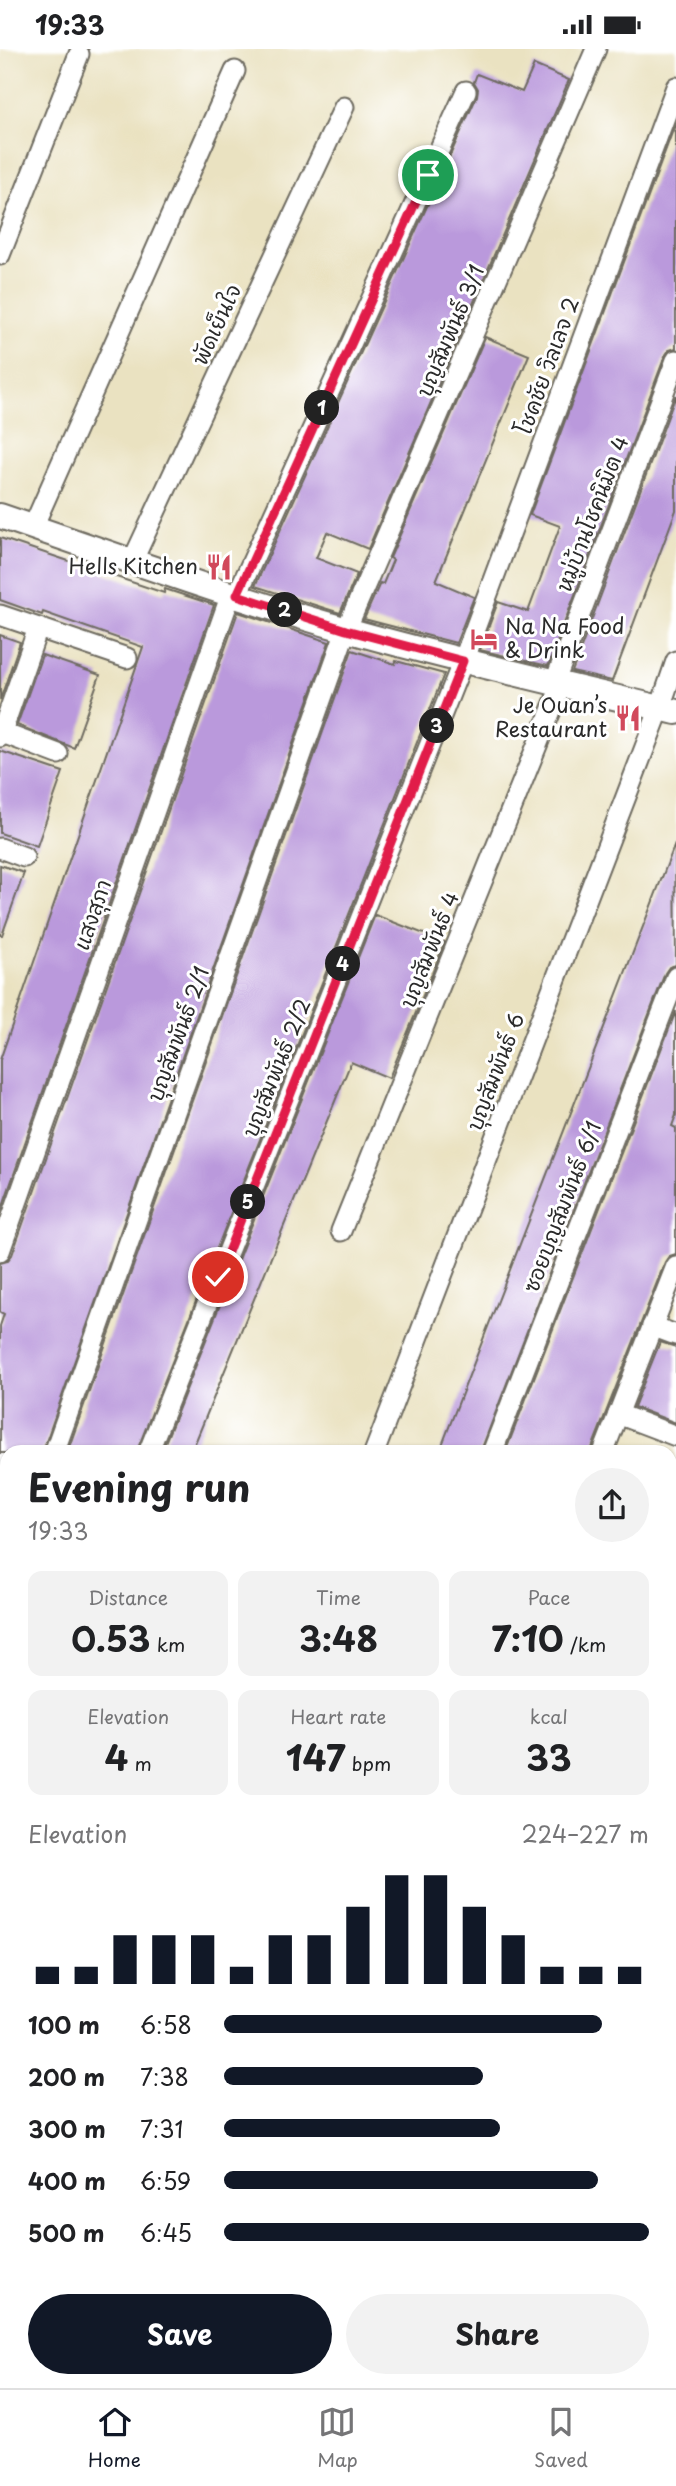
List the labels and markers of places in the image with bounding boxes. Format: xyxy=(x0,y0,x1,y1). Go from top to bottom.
pin xyxy=(398,145,458,205)
pin: 1 xyxy=(304,391,340,425)
place label: Hells Kitchen xyxy=(69,549,198,581)
restaurant icon: Hells Kitchen xyxy=(204,552,234,582)
pin: 2 xyxy=(268,593,302,627)
place label: Na Na Food & Drink xyxy=(505,609,624,665)
hotel icon: Na Na Food & Drink xyxy=(469,624,499,654)
place label: Je Ouan’s Restaurant xyxy=(495,688,607,744)
restaurant icon: Je Ouan’s Restaurant xyxy=(613,703,643,733)
pin: 3 xyxy=(420,709,454,743)
pin: 4 xyxy=(326,947,360,981)
pin: 5 xyxy=(230,1185,266,1219)
pin xyxy=(188,1247,248,1307)

